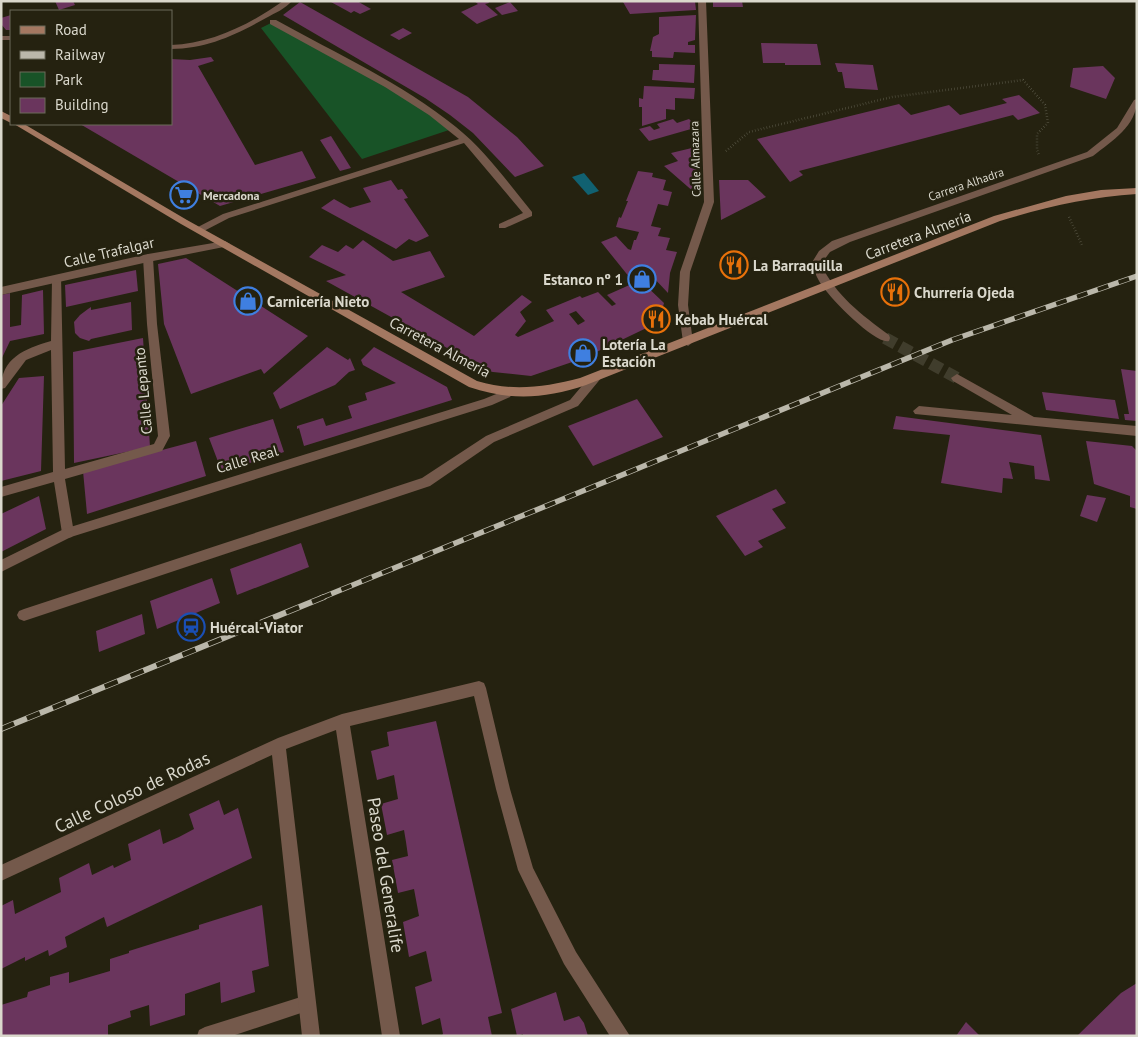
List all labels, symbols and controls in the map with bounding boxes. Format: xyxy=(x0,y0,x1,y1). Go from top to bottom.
legend xyxy=(10,10,172,125)
text: Road xyxy=(55,20,87,39)
text: Railway xyxy=(55,45,105,64)
text: Park xyxy=(55,70,83,89)
text: Building xyxy=(55,95,109,114)
street label: Calle Almazara xyxy=(686,121,704,197)
street label: Carrera Alhadra xyxy=(926,164,1006,204)
supermarket icon: Mercadona xyxy=(169,180,199,210)
place label: Mercadona xyxy=(203,188,260,203)
street label: Carretera Almería xyxy=(862,206,974,264)
street label: Calle Trafalgar xyxy=(62,232,156,272)
restaurant icon: La Barraquilla xyxy=(719,250,749,280)
place label: La Barraquilla xyxy=(753,256,843,275)
shop icon: Estanco nº 1 xyxy=(627,264,657,294)
place label: Estanco nº 1 xyxy=(543,270,623,289)
restaurant icon: Churrería Ojeda xyxy=(880,277,910,307)
place label: Churrería Ojeda xyxy=(914,283,1014,302)
shop icon: Carnicería Nieto xyxy=(233,286,263,316)
place label: Carnicería Nieto xyxy=(267,292,369,311)
restaurant icon: Kebab Huércal xyxy=(641,304,671,334)
place label: Kebab Huércal xyxy=(675,310,768,329)
street label: Carretera Almería xyxy=(386,312,494,382)
place label: Lotería La Estación xyxy=(602,335,666,371)
shop icon: Lotería La Estación xyxy=(568,338,598,368)
street label: Calle Lepanto xyxy=(130,347,156,435)
street label: Calle Real xyxy=(214,440,281,477)
station icon: Huércal-Viator xyxy=(176,612,206,642)
place label: Huércal-Viator xyxy=(210,618,304,637)
street label: Calle Coloso de Rodas xyxy=(51,746,213,838)
street label: Paseo del Generalife xyxy=(362,796,410,954)

